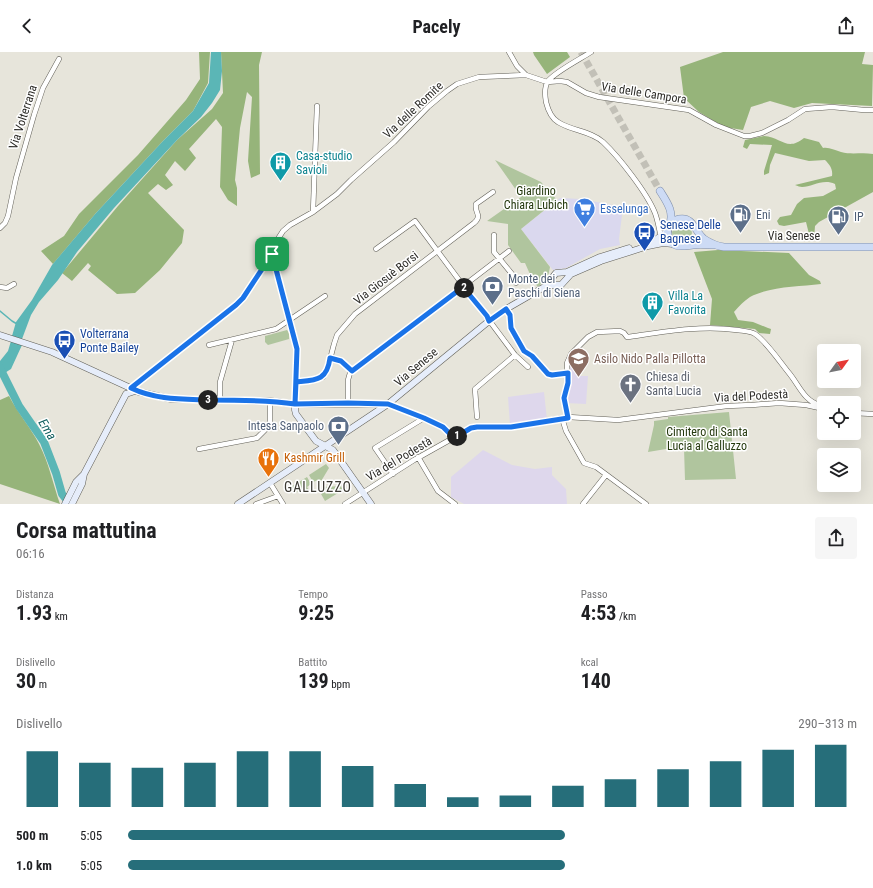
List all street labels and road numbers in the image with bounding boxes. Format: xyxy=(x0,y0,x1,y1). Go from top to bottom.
street label: Via delle Romite xyxy=(380,78,446,141)
street label: Via delle Campora xyxy=(600,79,688,107)
street label: Via Volterrana xyxy=(6,83,40,151)
street label: Via Senese xyxy=(768,229,821,243)
street label: Via Giosuè Borsi xyxy=(351,248,421,308)
street label: Via Senese xyxy=(391,345,441,389)
street label: Via del Podestà xyxy=(714,387,789,405)
street label: Via del Podestà xyxy=(364,434,435,484)

